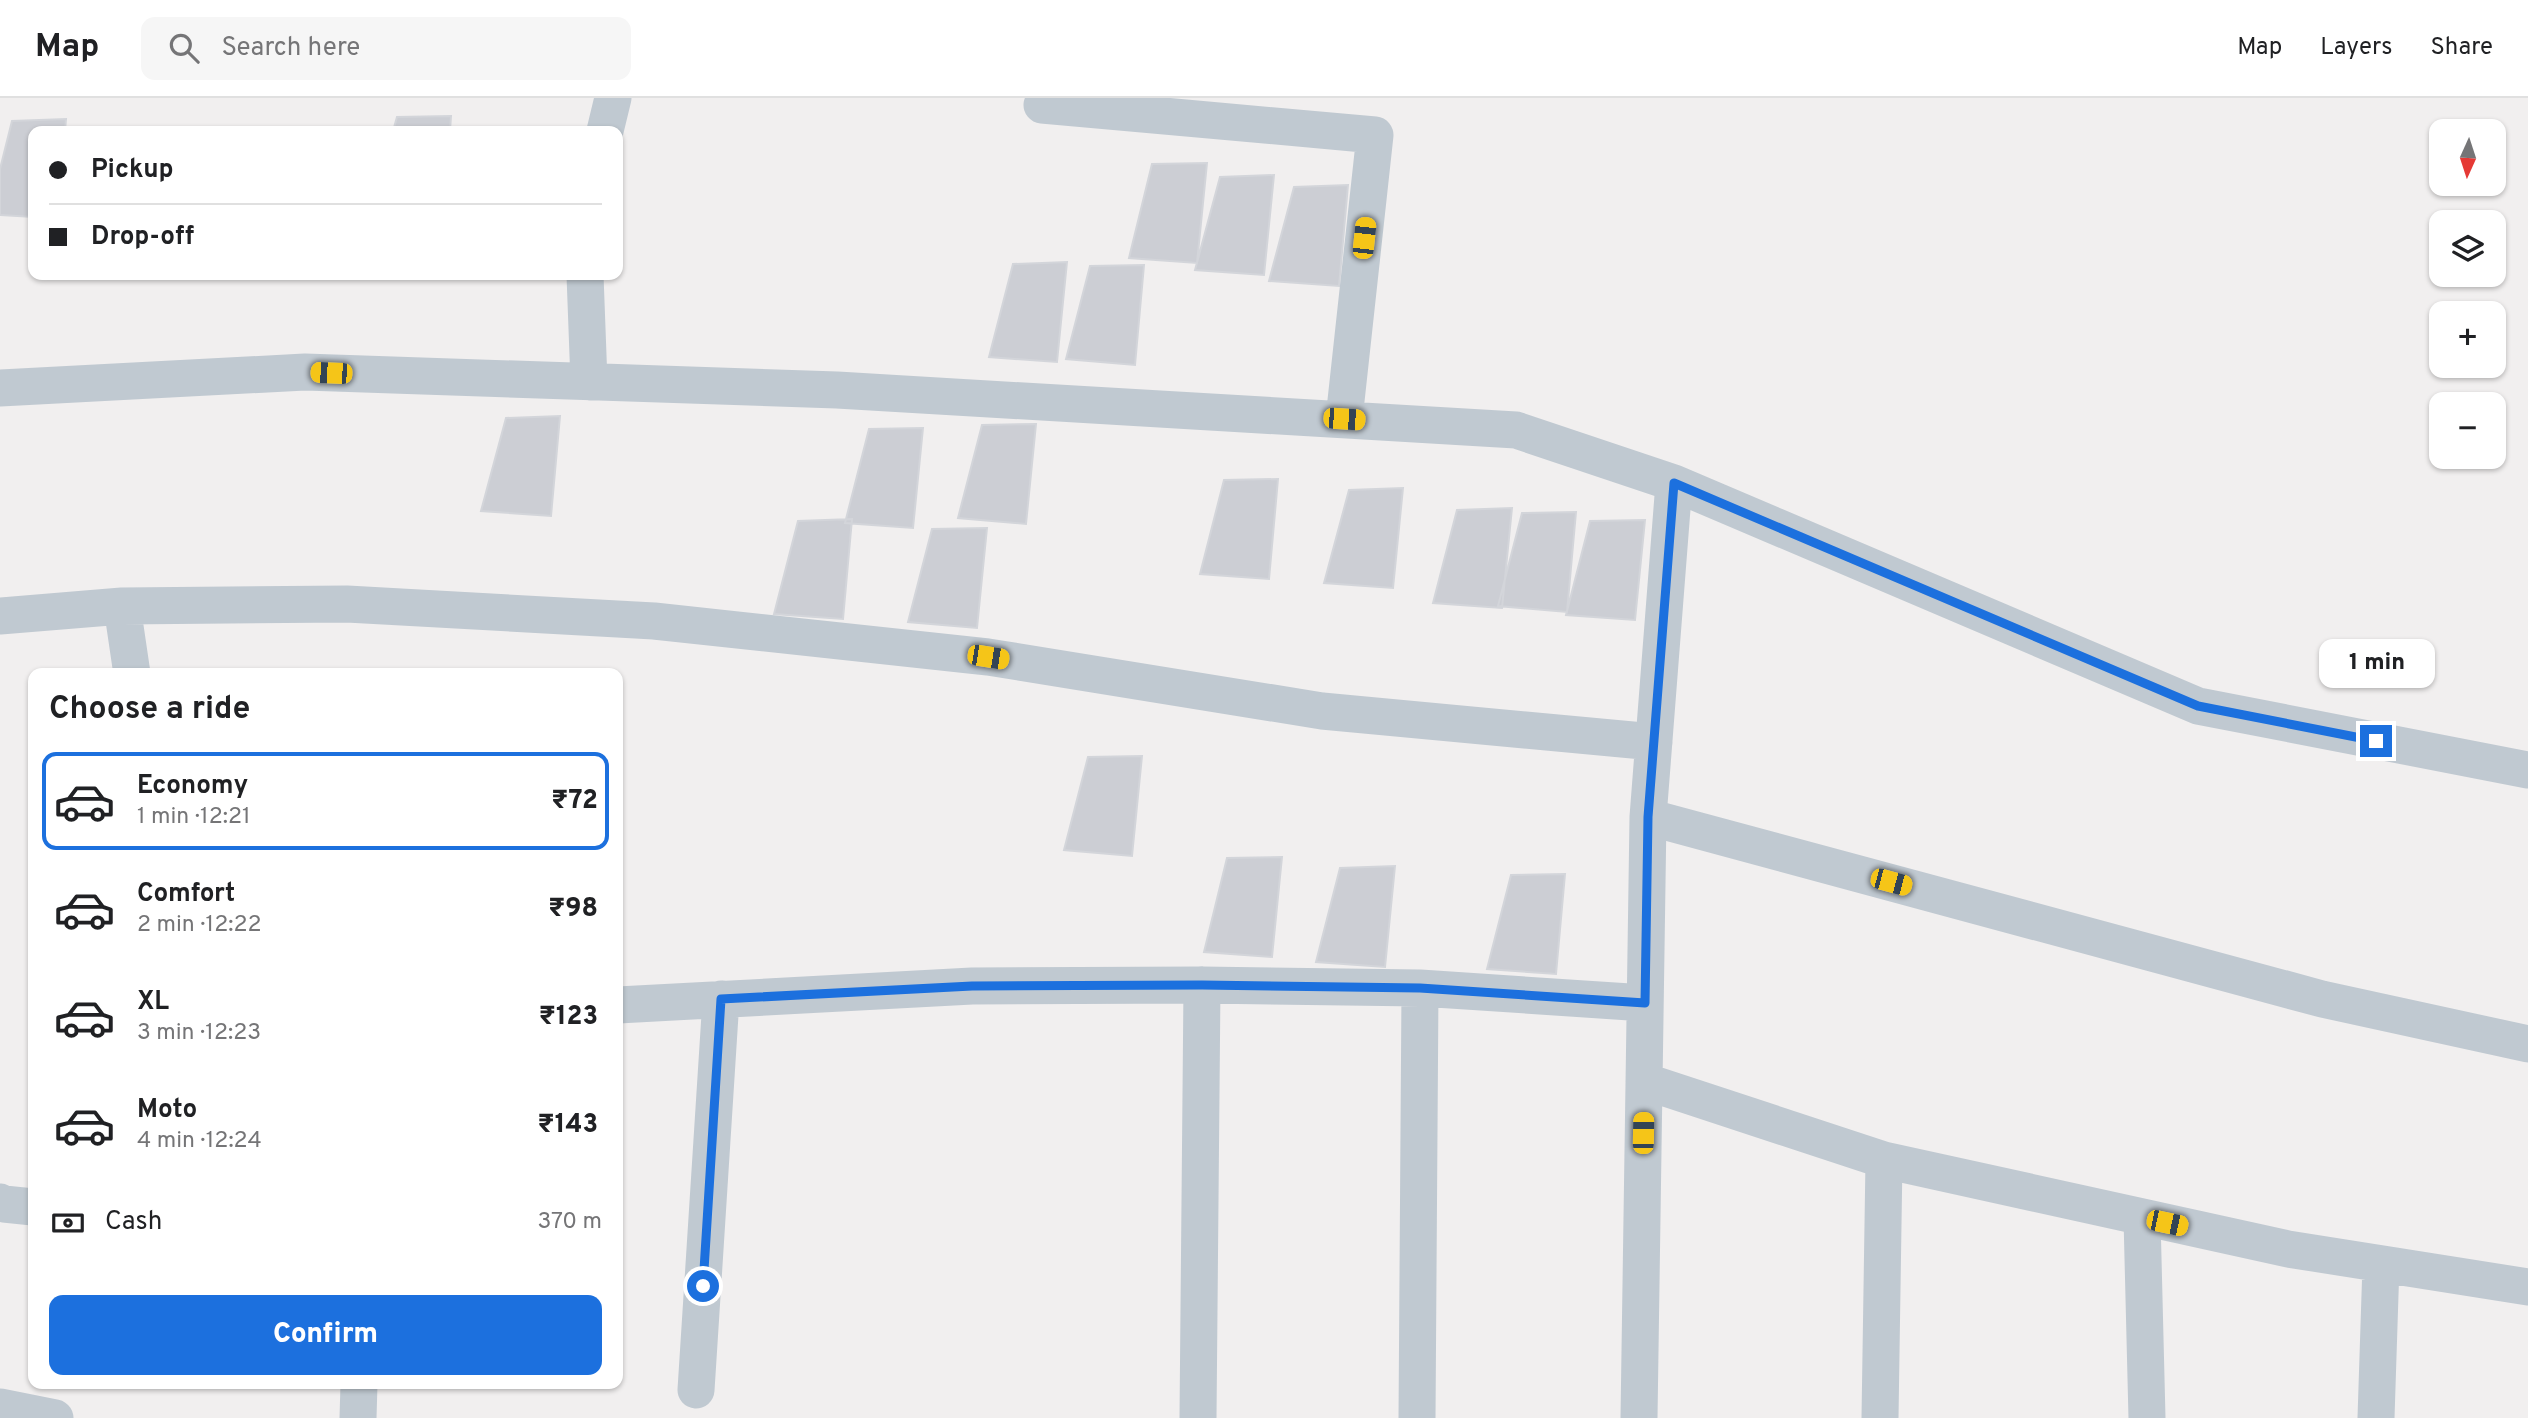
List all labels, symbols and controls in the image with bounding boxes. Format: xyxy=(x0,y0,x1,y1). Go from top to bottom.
search box xyxy=(141,17,631,80)
text: Map xyxy=(35,27,99,69)
icon: search xyxy=(165,29,203,67)
text: Search here xyxy=(221,32,360,65)
text: Map xyxy=(2237,33,2282,63)
text: Layers xyxy=(2320,33,2392,63)
text: Share xyxy=(2430,33,2493,63)
north arrow xyxy=(2429,119,2506,196)
map controls xyxy=(2429,119,2506,469)
text: Pickup xyxy=(91,154,174,187)
button: layers xyxy=(2429,210,2506,287)
car xyxy=(1352,216,1377,260)
text: Drop-off xyxy=(91,221,194,254)
button: + xyxy=(2429,301,2506,378)
car xyxy=(310,362,353,384)
button: − xyxy=(2429,392,2506,469)
car xyxy=(1323,407,1366,431)
callout: 1 min xyxy=(2318,640,2434,688)
car xyxy=(966,643,1011,671)
text: 1 min xyxy=(2349,649,2405,678)
text: Choose a ride xyxy=(49,690,250,730)
route end xyxy=(2360,725,2392,757)
icon: car xyxy=(53,770,116,833)
text: Economy xyxy=(137,770,248,803)
text: ₹72 xyxy=(551,785,598,818)
text: 1 min · 12:21 xyxy=(137,803,251,832)
car xyxy=(1868,866,1915,898)
icon: car xyxy=(53,878,116,941)
text: Comfort xyxy=(137,878,235,911)
text: ₹98 xyxy=(548,893,598,926)
text: 2 min · 12:22 xyxy=(137,911,262,940)
icon: car xyxy=(53,986,116,1049)
text: XL xyxy=(137,986,169,1019)
text: ₹123 xyxy=(539,1001,598,1034)
text: 3 min · 12:23 xyxy=(137,1019,261,1048)
icon: car xyxy=(53,1094,116,1157)
text: Moto xyxy=(137,1094,197,1127)
text: ₹143 xyxy=(537,1109,598,1142)
car xyxy=(1633,1112,1654,1154)
text: 4 min · 12:24 xyxy=(137,1127,262,1156)
icon: cash xyxy=(49,1204,87,1242)
text: Cash xyxy=(105,1206,162,1239)
text: 370 m xyxy=(537,1208,602,1237)
car xyxy=(2145,1208,2190,1238)
route start xyxy=(687,1270,719,1302)
button: Confirm xyxy=(49,1295,602,1375)

